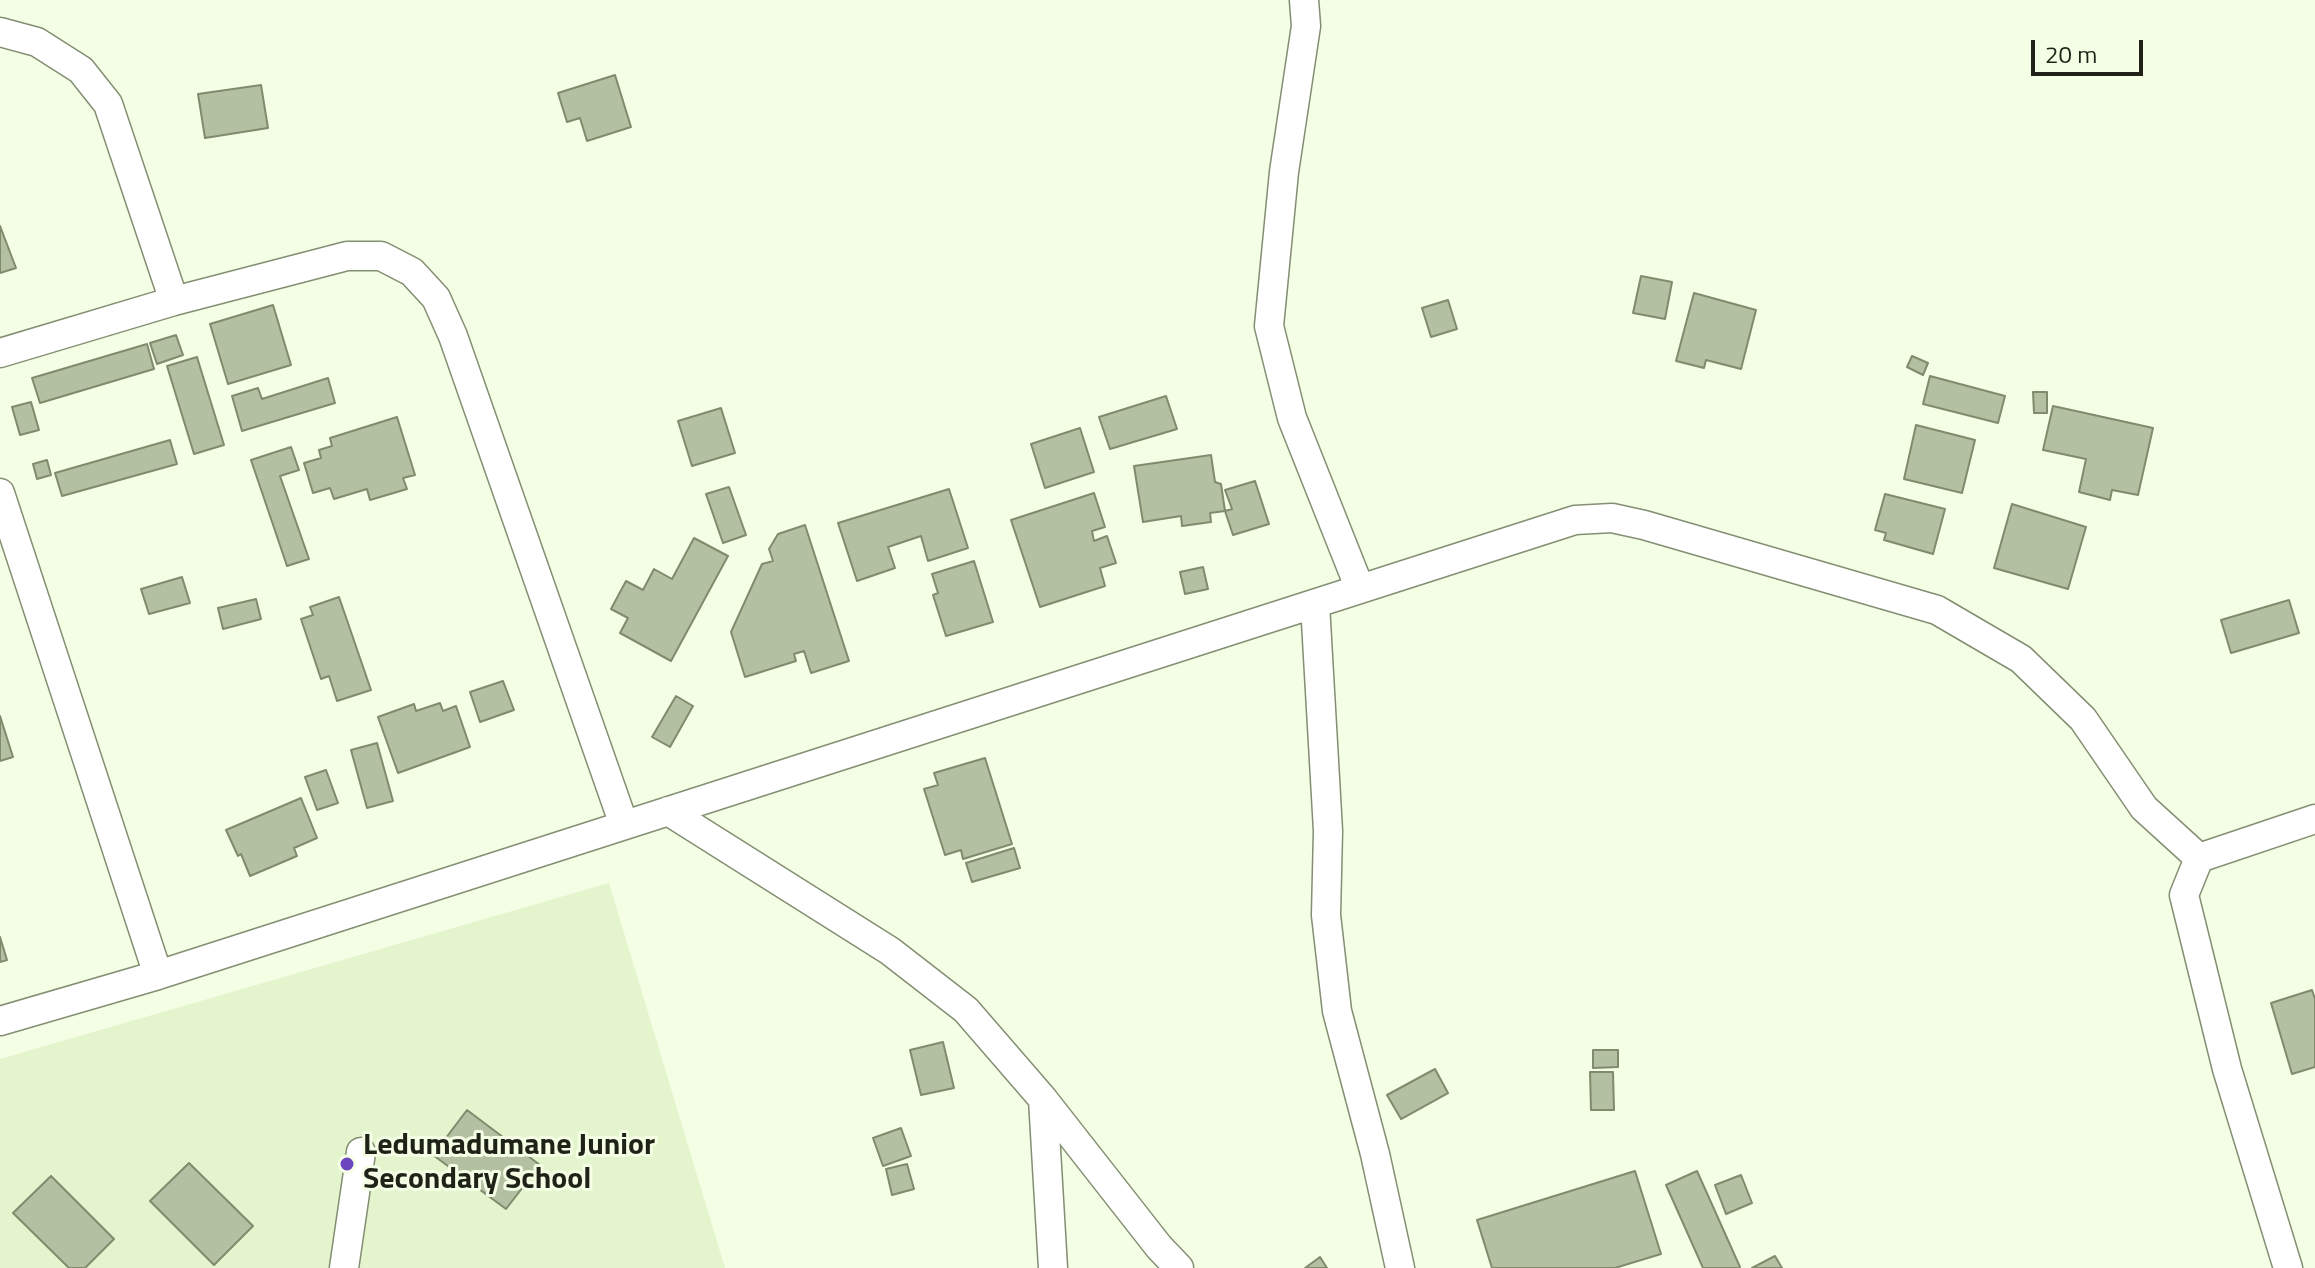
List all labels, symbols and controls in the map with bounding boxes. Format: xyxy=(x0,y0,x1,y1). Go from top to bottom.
scale bar xyxy=(2035,24,2147,74)
text: 20 m xyxy=(2045,36,2097,72)
place label: Ledumadumane Junior Secondary School xyxy=(363,1129,655,1200)
marker: Ledumadumane Junior Secondary School xyxy=(338,1155,356,1173)

